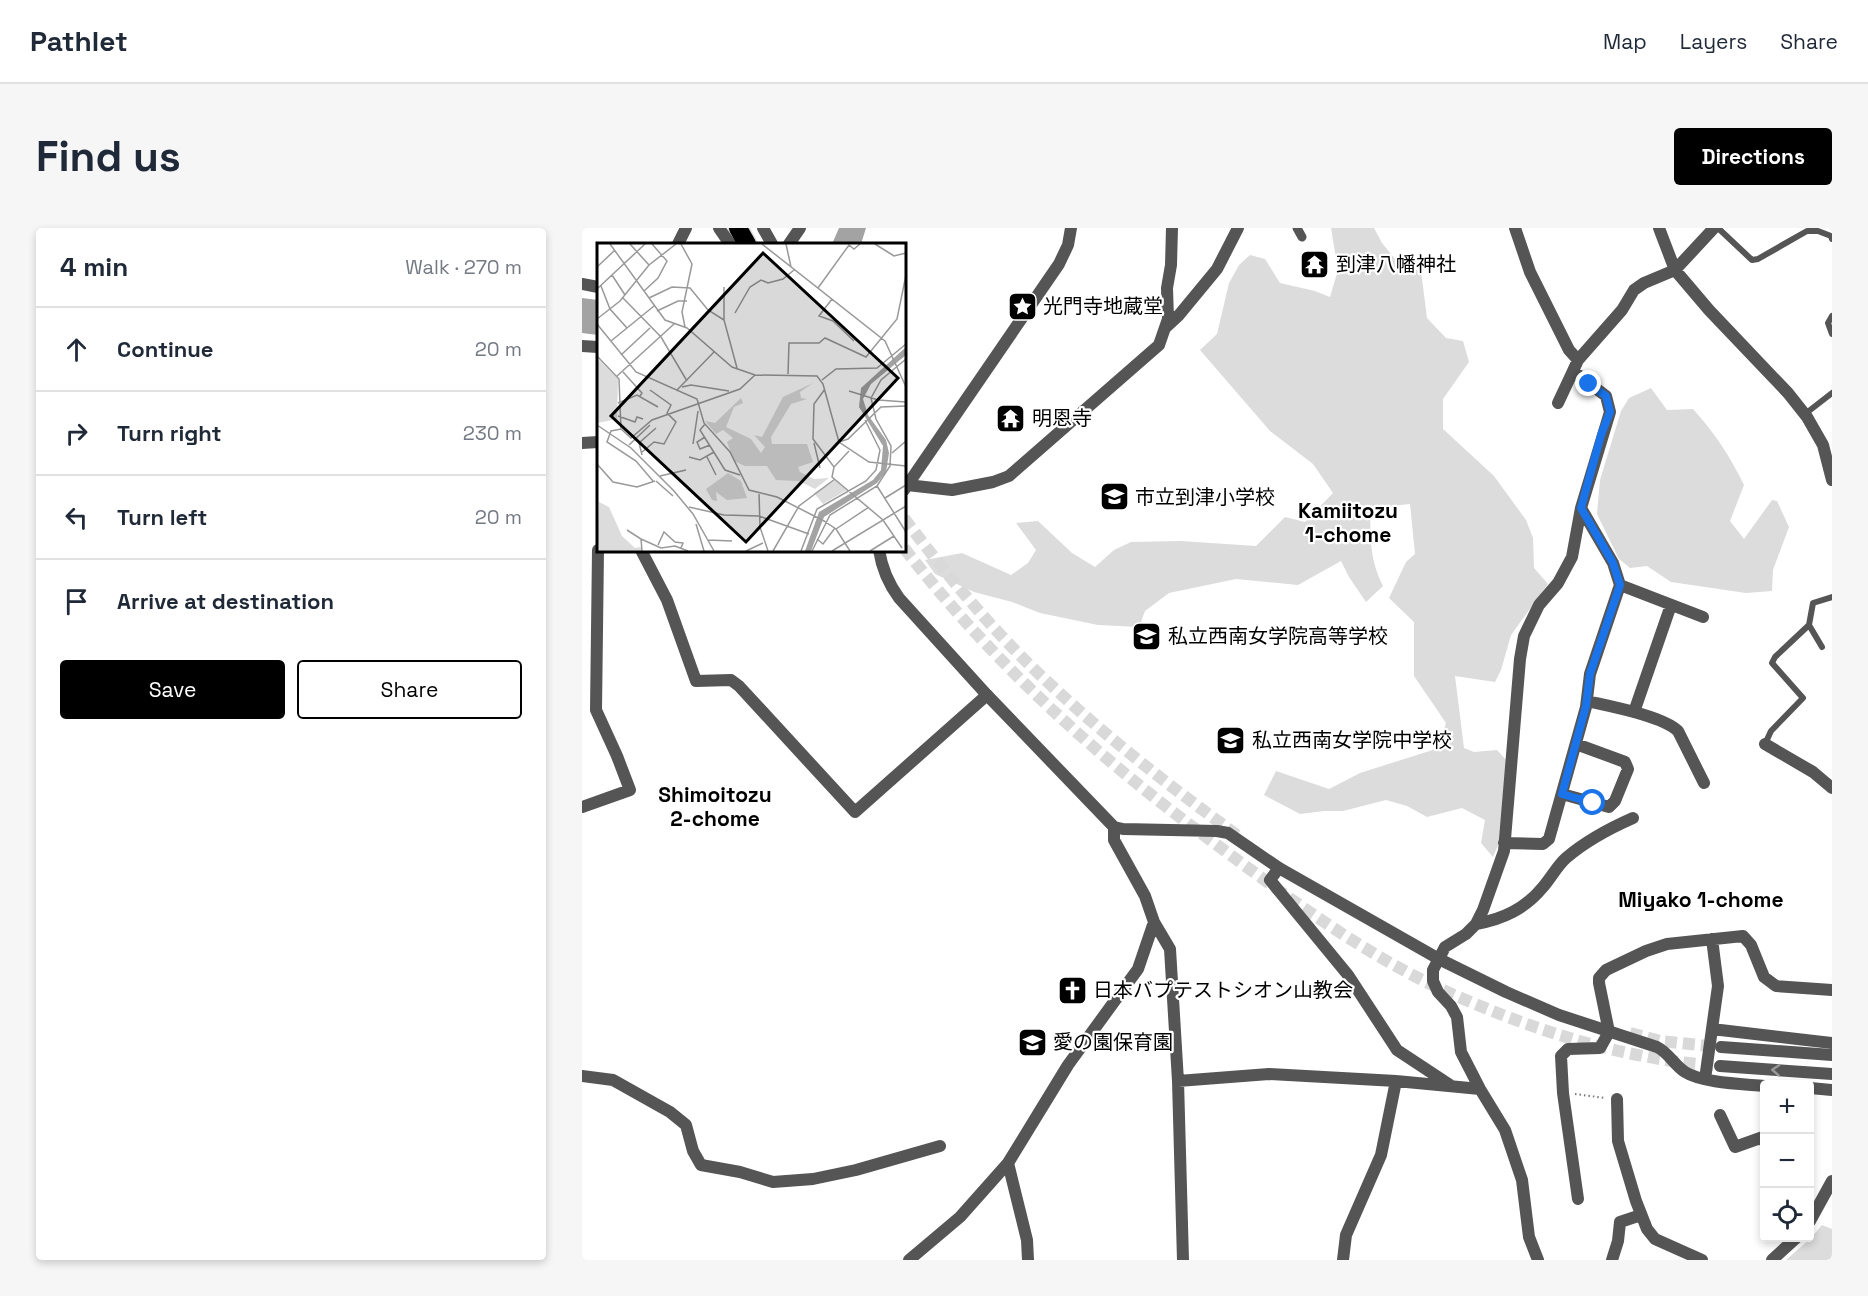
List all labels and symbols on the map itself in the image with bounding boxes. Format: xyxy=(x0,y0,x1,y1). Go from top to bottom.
inset map xyxy=(597,243,906,552)
temple icon: 到津八幡神社 xyxy=(1299,248,1331,280)
place label: 到津八幡神社 xyxy=(1336,251,1456,277)
place icon: 光門寺地蔵堂 xyxy=(1006,290,1038,322)
place label: 光門寺地蔵堂 xyxy=(1043,293,1163,319)
route end xyxy=(1575,370,1601,396)
temple icon: 明恩寺 xyxy=(995,402,1027,434)
place label: 明恩寺 xyxy=(1032,405,1092,431)
school or university icon: 市立到津小学校 xyxy=(1098,481,1130,513)
place label: 市立到津小学校 xyxy=(1135,484,1275,510)
district label: Kamiitozu 1-chome xyxy=(1298,497,1398,548)
school or university icon: 私立西南女学院高等学校 xyxy=(1131,620,1163,652)
place label: 私立西南女学院高等学校 xyxy=(1168,623,1388,649)
school or university icon: 私立西南女学院中学校 xyxy=(1215,724,1247,756)
place label: 私立西南女学院中学校 xyxy=(1252,727,1452,753)
district label: Shimoitozu 2-chome xyxy=(658,781,772,832)
route start xyxy=(1579,789,1605,815)
district label: Miyako 1-chome xyxy=(1618,886,1784,913)
church icon: 日本バプテストシオン山教会 xyxy=(1056,974,1088,1006)
place label: 日本バプテストシオン山教会 xyxy=(1093,977,1353,1003)
school or university icon: 愛の園保育園 xyxy=(1016,1026,1048,1058)
place label: 愛の園保育園 xyxy=(1053,1029,1173,1055)
one-way arrow xyxy=(1771,1064,1780,1077)

